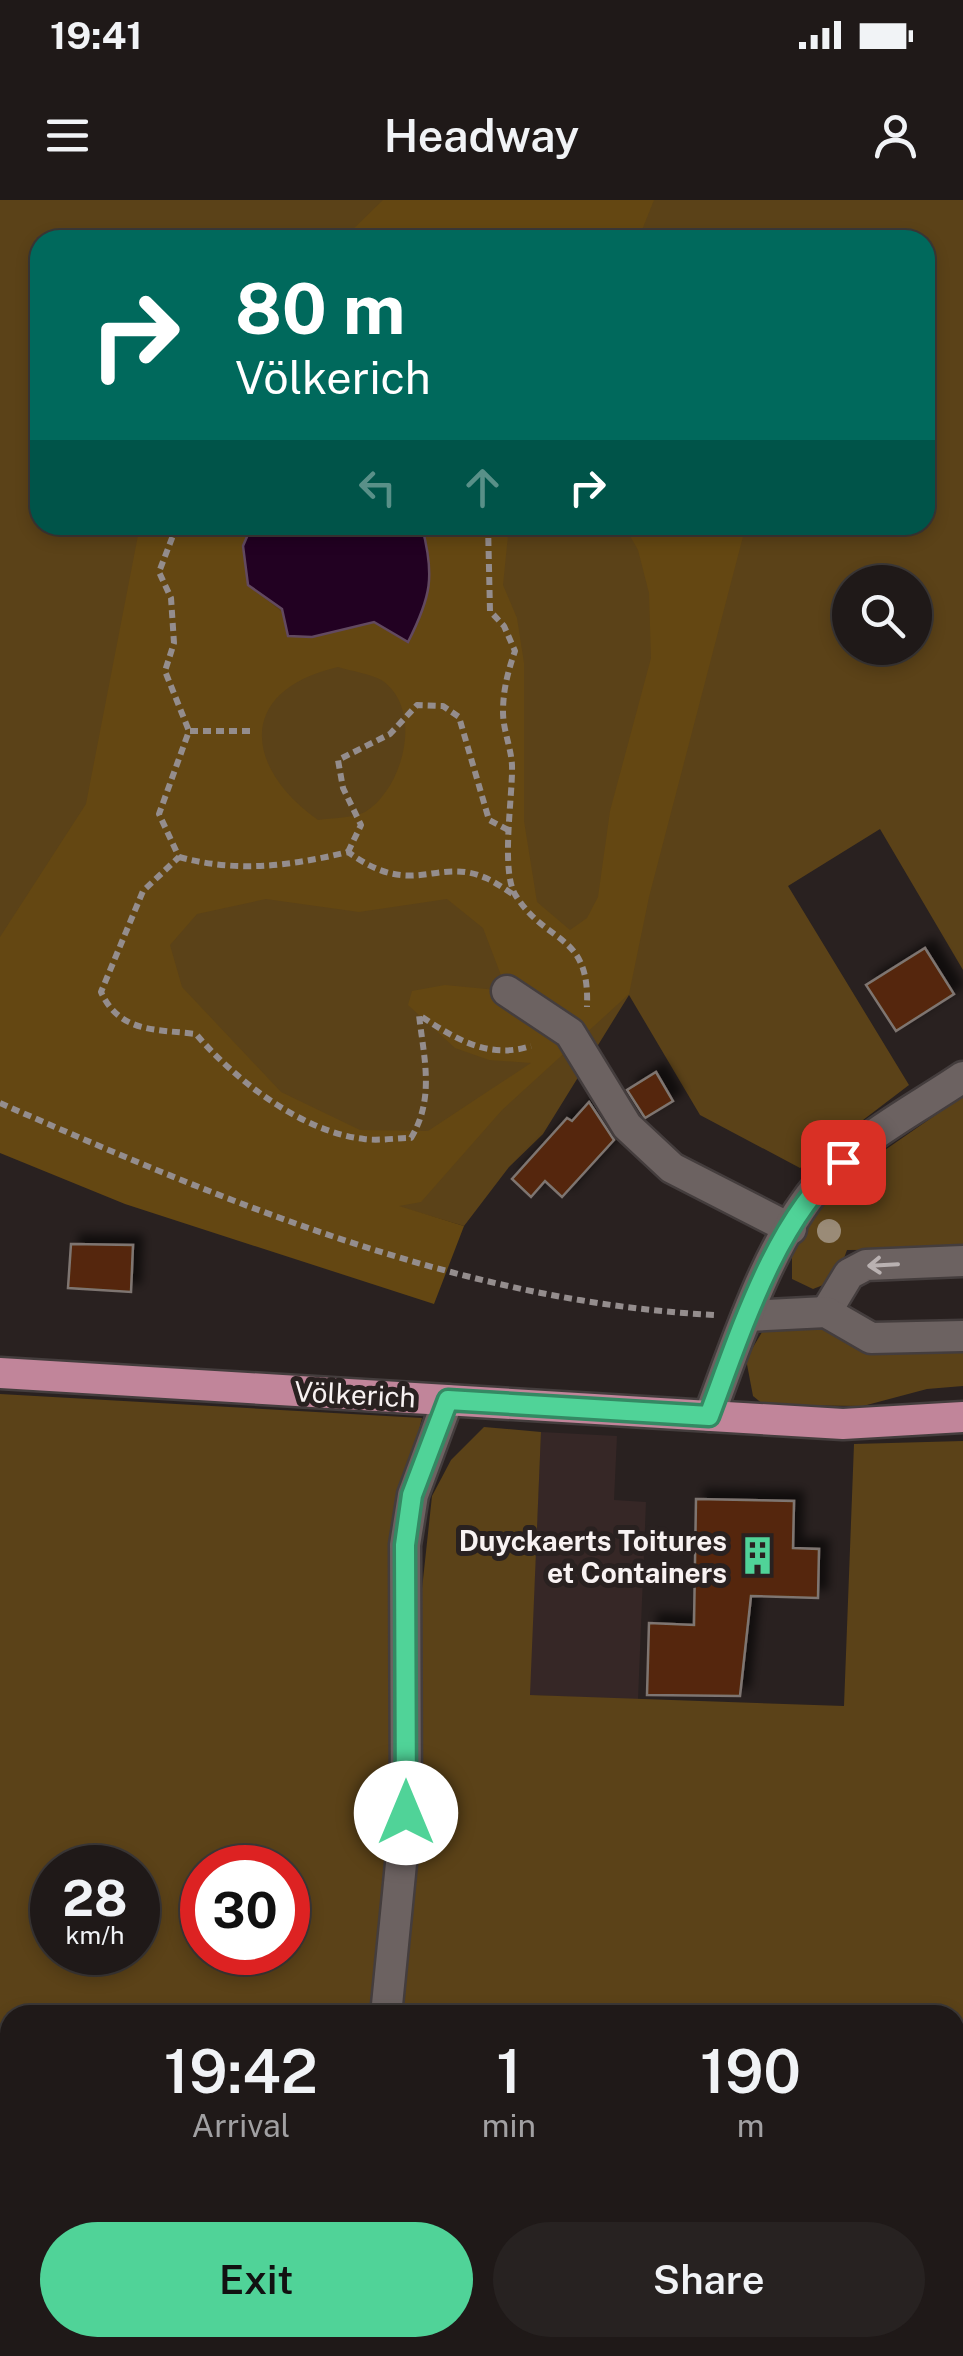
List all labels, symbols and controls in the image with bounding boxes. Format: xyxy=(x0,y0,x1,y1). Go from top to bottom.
text: 19:41 xyxy=(50,13,143,58)
icon: menu xyxy=(40,108,95,163)
icon: person xyxy=(868,108,923,163)
text: Headway xyxy=(384,109,579,162)
text: 80 m xyxy=(235,267,405,350)
icon: right xyxy=(70,270,200,400)
text: Völkerich xyxy=(235,351,431,404)
icon: left xyxy=(350,460,405,515)
icon: ahead xyxy=(455,460,510,515)
icon: right xyxy=(560,460,615,515)
map controls xyxy=(832,565,932,665)
button: search xyxy=(832,565,932,665)
pin xyxy=(801,1120,886,1205)
icon: arrive xyxy=(816,1135,871,1190)
one-way arrow xyxy=(867,1256,899,1275)
street label: Völkerich xyxy=(293,1374,417,1414)
place label: Duyckaerts Toitures et Containers xyxy=(459,1524,727,1589)
building icon: Duyckaerts Toitures et Containers xyxy=(736,1535,778,1577)
position arrow xyxy=(354,1761,458,1865)
speed limit sign: 30 xyxy=(180,1845,310,1975)
text: 28 xyxy=(62,1868,128,1927)
text: km/h xyxy=(66,1920,124,1950)
text: 19:42 xyxy=(164,2036,318,2107)
text: 1 xyxy=(496,2036,521,2107)
text: 190 xyxy=(700,2036,801,2107)
text: Arrival xyxy=(191,2107,290,2144)
text: min xyxy=(482,2107,536,2144)
text: m xyxy=(737,2107,764,2144)
button: Exit xyxy=(40,2222,473,2337)
button: Share xyxy=(493,2222,925,2337)

